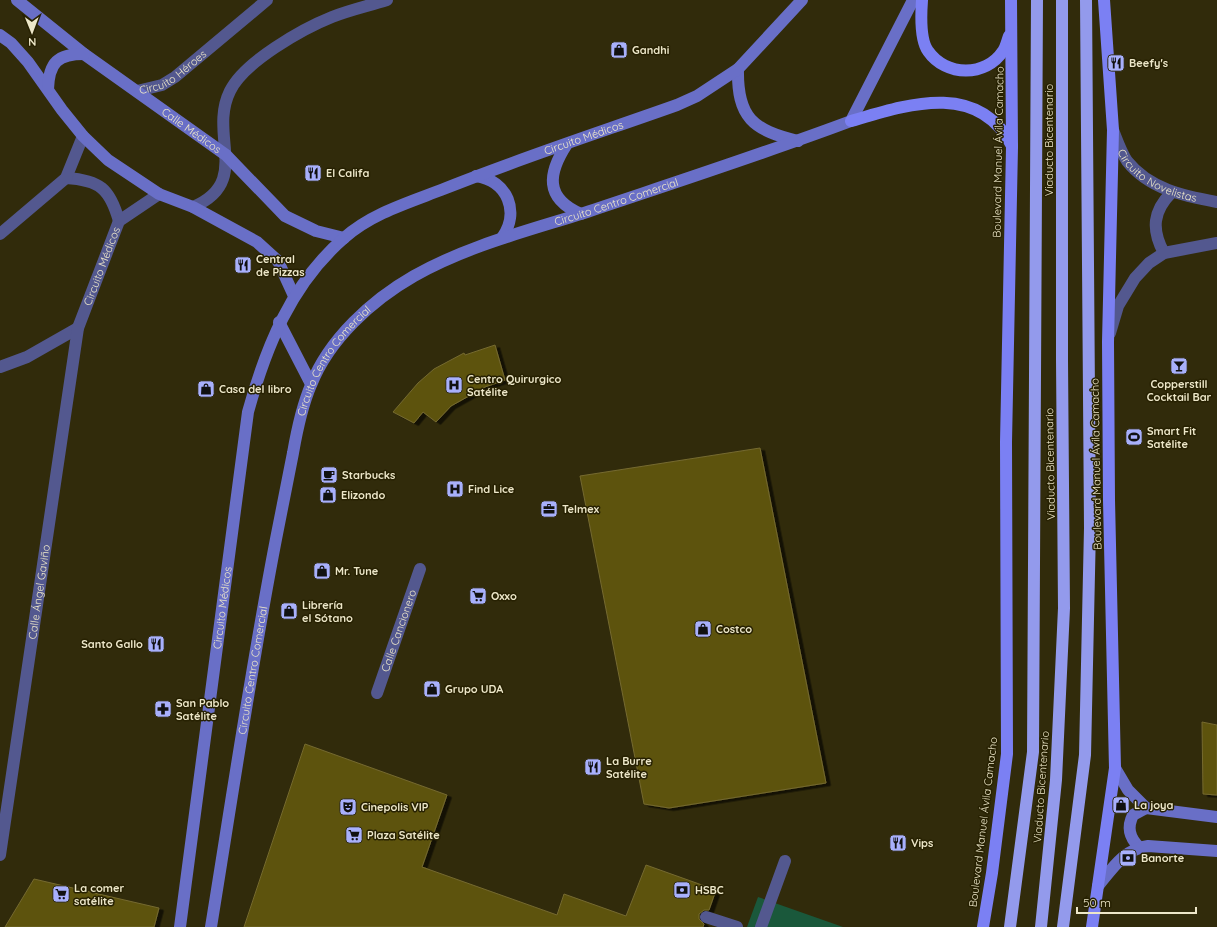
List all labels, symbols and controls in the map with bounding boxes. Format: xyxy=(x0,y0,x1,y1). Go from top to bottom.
north arrow xyxy=(12,12,52,52)
text: N xyxy=(28,35,36,49)
shop icon: Gandhi xyxy=(609,40,629,60)
place label: Gandhi xyxy=(632,43,669,57)
street label: Circuito Héroes xyxy=(138,47,209,97)
restaurant icon: Beefy's xyxy=(1106,53,1126,73)
place label: Beefy's xyxy=(1129,56,1168,70)
street label: Boulevard Manuel Ávila Camacho xyxy=(990,66,1007,238)
street label: Viaducto Bicentenario xyxy=(1042,83,1056,196)
street label: Calle Médicos xyxy=(159,105,224,156)
street label: Circuito Médicos xyxy=(542,117,625,158)
street label: Circuito Novelistas xyxy=(1115,147,1198,205)
restaurant icon: El Califa xyxy=(303,163,323,183)
place label: El Califa xyxy=(326,166,370,180)
street label: Circuito Centro Comercial xyxy=(553,175,680,229)
street label: Circuito Médicos xyxy=(80,225,123,307)
place label: Central de Pizzas xyxy=(256,252,305,279)
restaurant icon: Central de Pizzas xyxy=(233,255,253,275)
street label: Circuito Centro Comercial xyxy=(294,303,373,418)
bar icon: Copperstill Cocktail Bar xyxy=(1169,356,1189,376)
place label: Centro Quirurgico Satélite xyxy=(467,372,561,399)
hospital icon: Centro Quirurgico Satélite xyxy=(444,375,464,395)
place label: Copperstill Cocktail Bar xyxy=(1147,377,1212,404)
street label: Boulevard Manuel Ávila Camacho xyxy=(1087,378,1104,550)
shop icon: Casa del libro xyxy=(196,379,216,399)
place label: Casa del libro xyxy=(219,382,292,396)
street label: Viaducto Bicentenario xyxy=(1042,407,1058,520)
place label: Smart Fit Satélite xyxy=(1147,424,1196,451)
sports icon: Smart Fit Satélite xyxy=(1124,427,1144,447)
cafe icon: Starbucks xyxy=(319,465,339,485)
place label: Starbucks xyxy=(342,468,395,482)
hospital icon: Find Lice xyxy=(445,479,465,499)
place label: Find Lice xyxy=(468,482,515,496)
shop icon: Elizondo xyxy=(318,485,338,505)
place label: Elizondo xyxy=(341,488,385,502)
office icon: Telmex xyxy=(539,499,559,519)
place label: Telmex xyxy=(562,502,600,516)
street label: Calle Ángel Gaviño xyxy=(25,543,53,640)
shop icon: Mr. Tune xyxy=(312,561,332,581)
place label: Mr. Tune xyxy=(335,564,379,578)
street label: Circuito Médicos xyxy=(210,566,235,650)
supermarket icon: Oxxo xyxy=(468,586,488,606)
street label: Calle Cancionero xyxy=(378,587,419,674)
place label: Oxxo xyxy=(491,589,517,603)
place label: Librería el Sótano xyxy=(302,598,353,625)
shop icon: Librería el Sótano xyxy=(279,601,299,621)
street label: Circuito Centro Comercial xyxy=(235,605,270,735)
shop icon: Costco xyxy=(693,619,713,639)
place label: Costco xyxy=(716,622,752,636)
restaurant icon: Santo Gallo xyxy=(146,634,166,654)
place label: Santo Gallo xyxy=(81,637,143,651)
shop icon: Grupo UDA xyxy=(422,679,442,699)
place label: Grupo UDA xyxy=(445,682,503,696)
place label: San Pablo Satélite xyxy=(176,696,229,723)
pharmacy icon: San Pablo Satélite xyxy=(153,699,173,719)
street label: Viaducto Bicentenario xyxy=(1030,730,1052,844)
street label: Boulevard Manuel Ávila Camacho xyxy=(966,736,1000,908)
place label: La Burre Satélite xyxy=(606,754,652,781)
restaurant icon: La Burre Satélite xyxy=(583,757,603,777)
shop icon: La joya xyxy=(1111,795,1131,815)
theatre icon: Cinepolis VIP xyxy=(338,797,358,817)
place label: La joya xyxy=(1134,798,1174,812)
place label: Cinepolis VIP xyxy=(361,800,429,814)
supermarket icon: Plaza Satélite xyxy=(344,825,364,845)
place label: Plaza Satélite xyxy=(367,828,440,842)
restaurant icon: Vips xyxy=(888,833,908,853)
place label: Vips xyxy=(911,836,933,850)
bank icon: Banorte xyxy=(1118,848,1138,868)
place label: Banorte xyxy=(1141,851,1185,865)
bank icon: HSBC xyxy=(672,880,692,900)
place label: La comer satélite xyxy=(74,881,124,908)
place label: HSBC xyxy=(695,883,724,897)
supermarket icon: La comer satélite xyxy=(51,884,71,904)
scale bar xyxy=(1077,889,1196,915)
text: 50 m xyxy=(1083,895,1111,910)

